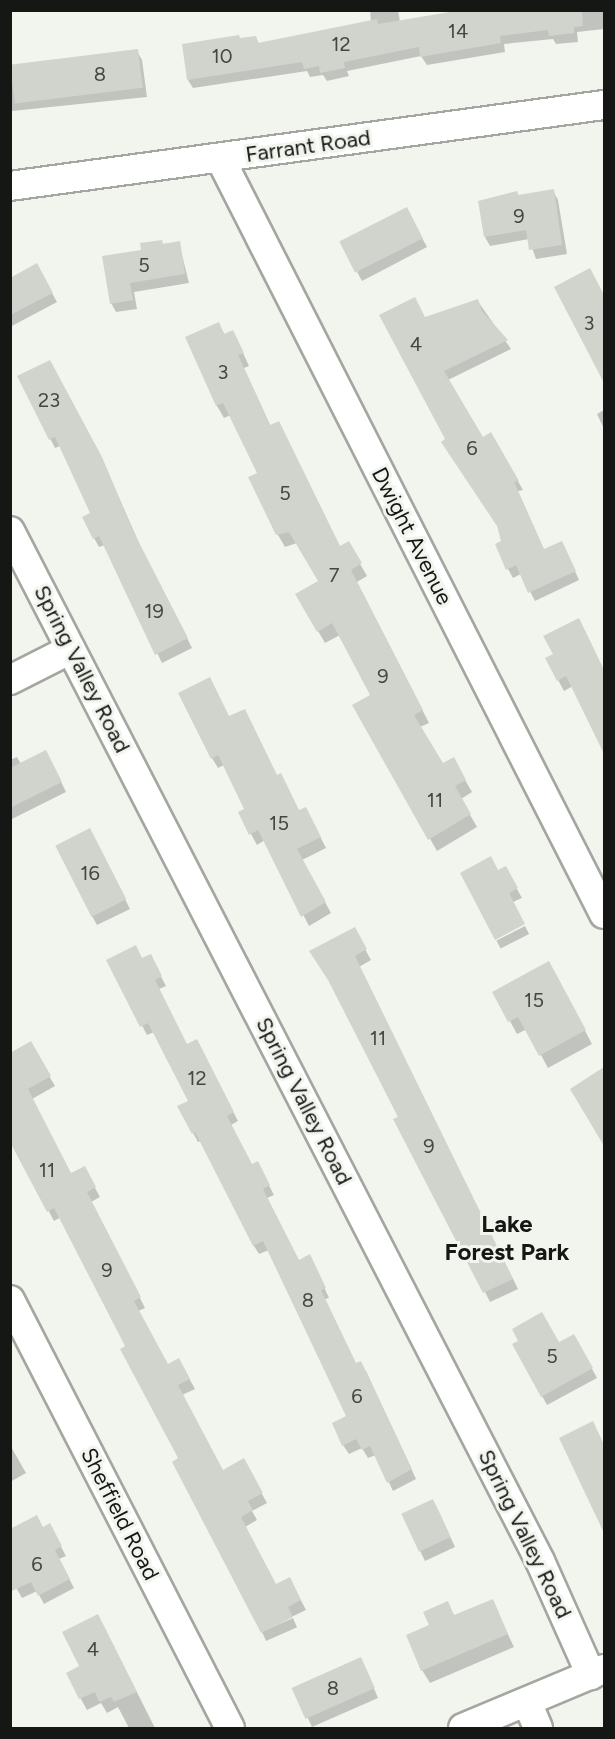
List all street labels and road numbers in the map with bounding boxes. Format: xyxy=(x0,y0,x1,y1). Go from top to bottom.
street label: Farrant Road xyxy=(244,124,372,168)
street label: Dwight Avenue xyxy=(366,463,458,609)
street label: Spring Valley Road xyxy=(28,581,136,757)
street label: Spring Valley Road xyxy=(250,1013,358,1189)
street label: Sheffield Road xyxy=(75,1443,165,1585)
street label: Spring Valley Road xyxy=(473,1445,577,1623)

